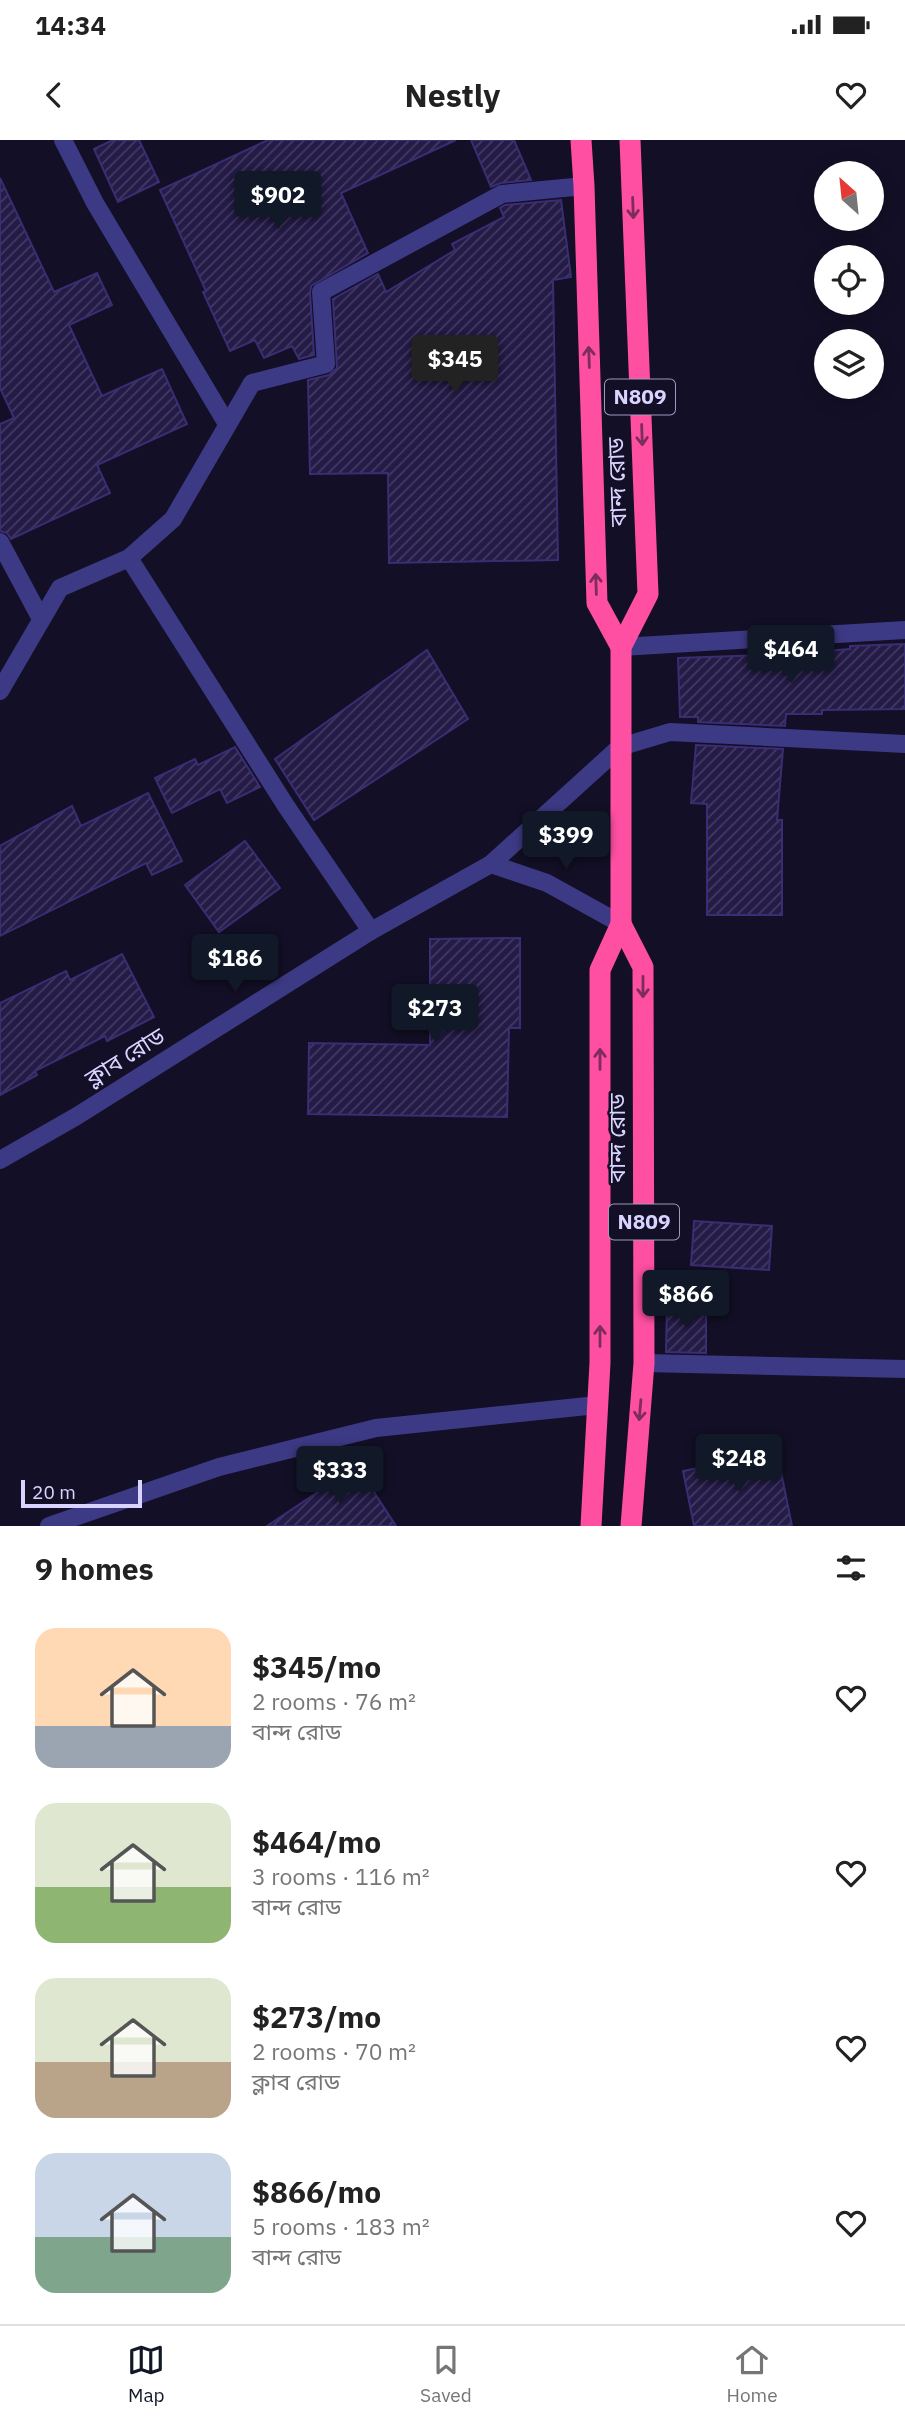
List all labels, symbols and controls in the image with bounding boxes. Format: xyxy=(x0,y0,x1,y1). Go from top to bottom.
text: 14:34 xyxy=(35,8,106,42)
text: Nestly xyxy=(405,74,500,116)
icon: back xyxy=(35,76,73,114)
icon: heart xyxy=(832,76,870,114)
north arrow xyxy=(814,161,884,231)
map controls xyxy=(814,161,884,399)
pin: $902 xyxy=(237,172,319,231)
text: $902 xyxy=(250,179,306,209)
one-way arrow xyxy=(626,196,639,219)
button: locate xyxy=(814,245,884,315)
button: layers xyxy=(814,329,884,399)
pin: $345 xyxy=(414,336,496,395)
text: $345 xyxy=(427,343,483,373)
one-way arrow xyxy=(583,346,596,369)
road number: N809 xyxy=(605,380,675,414)
one-way arrow xyxy=(635,424,648,447)
street label: বান্দ রোড xyxy=(599,436,633,528)
one-way arrow xyxy=(590,573,603,596)
pin: $464 xyxy=(750,626,832,685)
text: $464 xyxy=(763,633,819,663)
pin: $399 xyxy=(525,812,607,871)
text: $399 xyxy=(538,819,594,849)
pin: $186 xyxy=(194,934,276,994)
text: $186 xyxy=(207,942,263,972)
one-way arrow xyxy=(636,975,650,998)
pin: $273 xyxy=(394,984,476,1044)
text: $273 xyxy=(407,992,463,1022)
street label: ক্লাব রোড xyxy=(78,1020,170,1093)
one-way arrow xyxy=(593,1048,607,1071)
street label: বান্দ রোড xyxy=(601,1093,631,1184)
road number: N809 xyxy=(609,1204,679,1240)
pin: $866 xyxy=(645,1270,727,1330)
text: $866 xyxy=(658,1278,714,1308)
one-way arrow xyxy=(593,1324,607,1347)
one-way arrow xyxy=(633,1398,646,1421)
pin: $248 xyxy=(698,1434,780,1494)
text: $248 xyxy=(711,1442,767,1472)
pin: $333 xyxy=(299,1446,381,1506)
text: $333 xyxy=(312,1454,368,1484)
scale bar xyxy=(21,1477,142,1509)
text: 20 m xyxy=(32,1480,76,1504)
text: 9 homes xyxy=(35,1549,154,1588)
icon: filters xyxy=(832,1549,870,1587)
text: $345/mo xyxy=(252,1647,381,1686)
icon: home xyxy=(91,1656,175,1740)
icon: heart xyxy=(832,1679,870,1717)
text: 2 rooms · 76 m² xyxy=(252,1686,416,1716)
text: বান্দ রোড xyxy=(252,1716,341,1746)
text: $464/mo xyxy=(252,1822,381,1861)
icon: home xyxy=(91,1831,175,1915)
icon: heart xyxy=(832,1854,870,1892)
text: 3 rooms · 116 m² xyxy=(252,1861,430,1891)
text: বান্দ রোড xyxy=(252,1891,341,1921)
text: $273/mo xyxy=(252,1997,381,2036)
icon: home xyxy=(91,2006,175,2090)
icon: heart xyxy=(832,2029,870,2067)
text: 2 rooms · 70 m² xyxy=(252,2036,416,2066)
text: ক্লাব রোড xyxy=(252,2066,340,2096)
text: $866/mo xyxy=(252,2172,381,2211)
icon: home xyxy=(91,2181,175,2265)
icon: heart xyxy=(832,2204,870,2242)
text: 5 rooms · 183 m² xyxy=(252,2211,430,2241)
text: বান্দ রোড xyxy=(252,2241,341,2271)
tab: Map xyxy=(127,2341,165,2407)
tab: Saved xyxy=(420,2341,472,2407)
tab: Home xyxy=(727,2341,778,2407)

